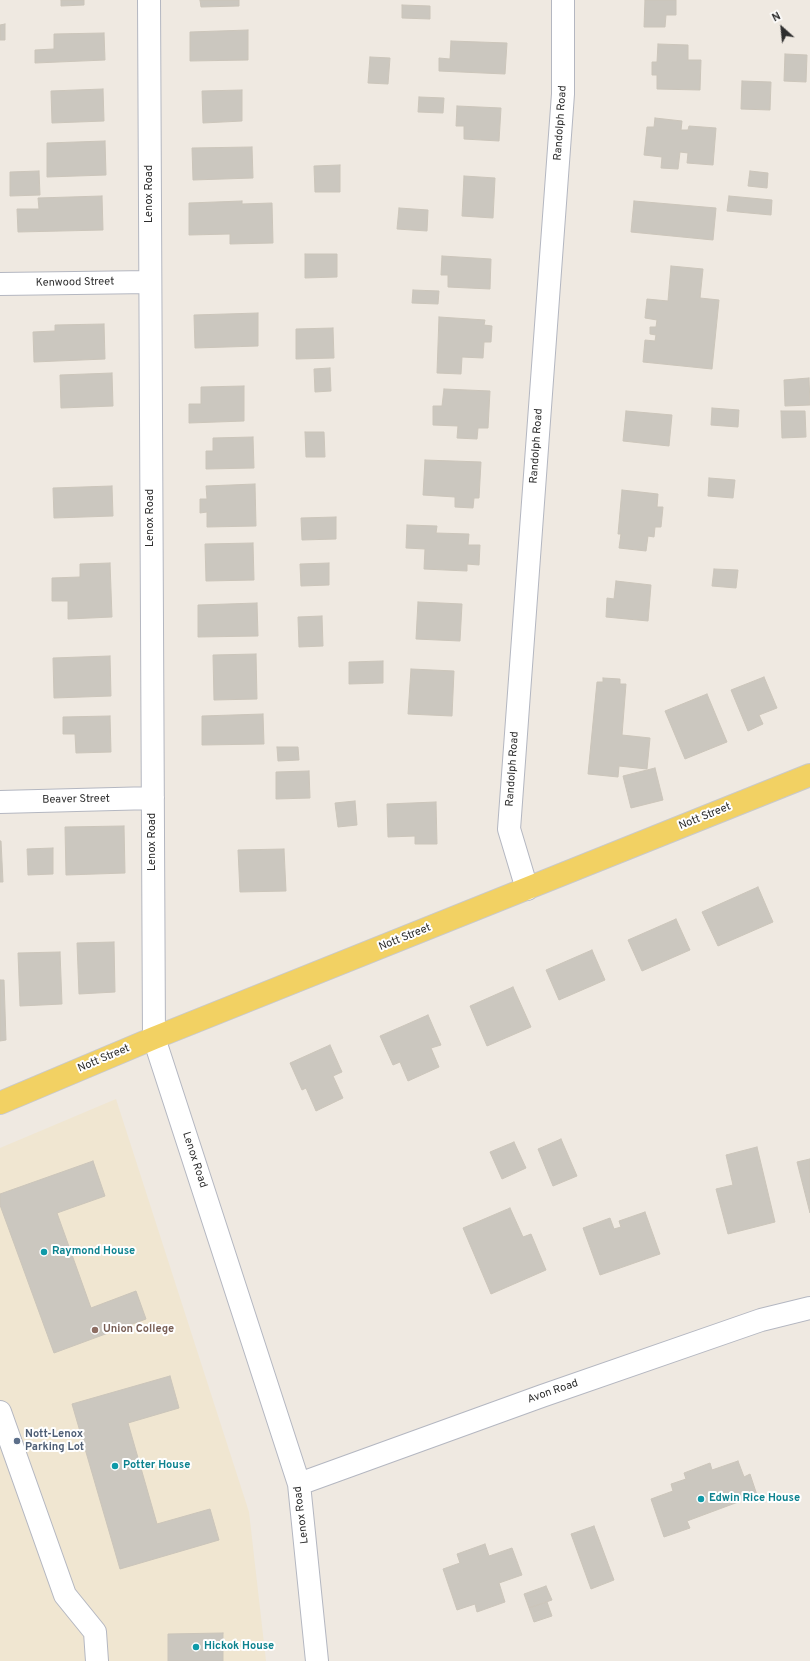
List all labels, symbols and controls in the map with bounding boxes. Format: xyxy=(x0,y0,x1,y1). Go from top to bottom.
north arrow xyxy=(762,8,802,48)
text: N xyxy=(770,9,783,25)
street label: Randolph Road xyxy=(552,85,570,161)
street label: Lenox Road xyxy=(143,165,157,223)
street label: Kenwood Street xyxy=(36,276,114,290)
street label: Randolph Road xyxy=(528,408,546,484)
street label: Lenox Road xyxy=(144,489,158,547)
street label: Randolph Road xyxy=(504,731,522,807)
street label: Beaver Street xyxy=(42,793,110,807)
street label: Nott Street xyxy=(677,801,733,833)
street label: Lenox Road xyxy=(146,813,160,871)
street label: Nott Street xyxy=(377,922,433,954)
street label: Nott Street xyxy=(76,1042,132,1076)
street label: Lenox Road xyxy=(179,1130,209,1190)
place label: Raymond House xyxy=(52,1245,135,1259)
marker: Raymond House xyxy=(39,1247,49,1257)
place label: Union College xyxy=(103,1323,174,1337)
marker: Union College xyxy=(90,1325,100,1335)
street label: Avon Road xyxy=(526,1377,580,1407)
place label: Nott-Lenox Parking Lot xyxy=(25,1428,84,1454)
marker: Nott-Lenox Parking Lot xyxy=(12,1436,22,1446)
place label: Potter House xyxy=(123,1459,190,1473)
marker: Potter House xyxy=(110,1461,120,1471)
street label: Lenox Road xyxy=(292,1485,312,1545)
place label: Edwin Rice House xyxy=(709,1492,800,1506)
marker: Edwin Rice House xyxy=(696,1494,706,1504)
place label: Hickok House xyxy=(204,1640,274,1654)
marker: Hickok House xyxy=(191,1642,201,1652)

